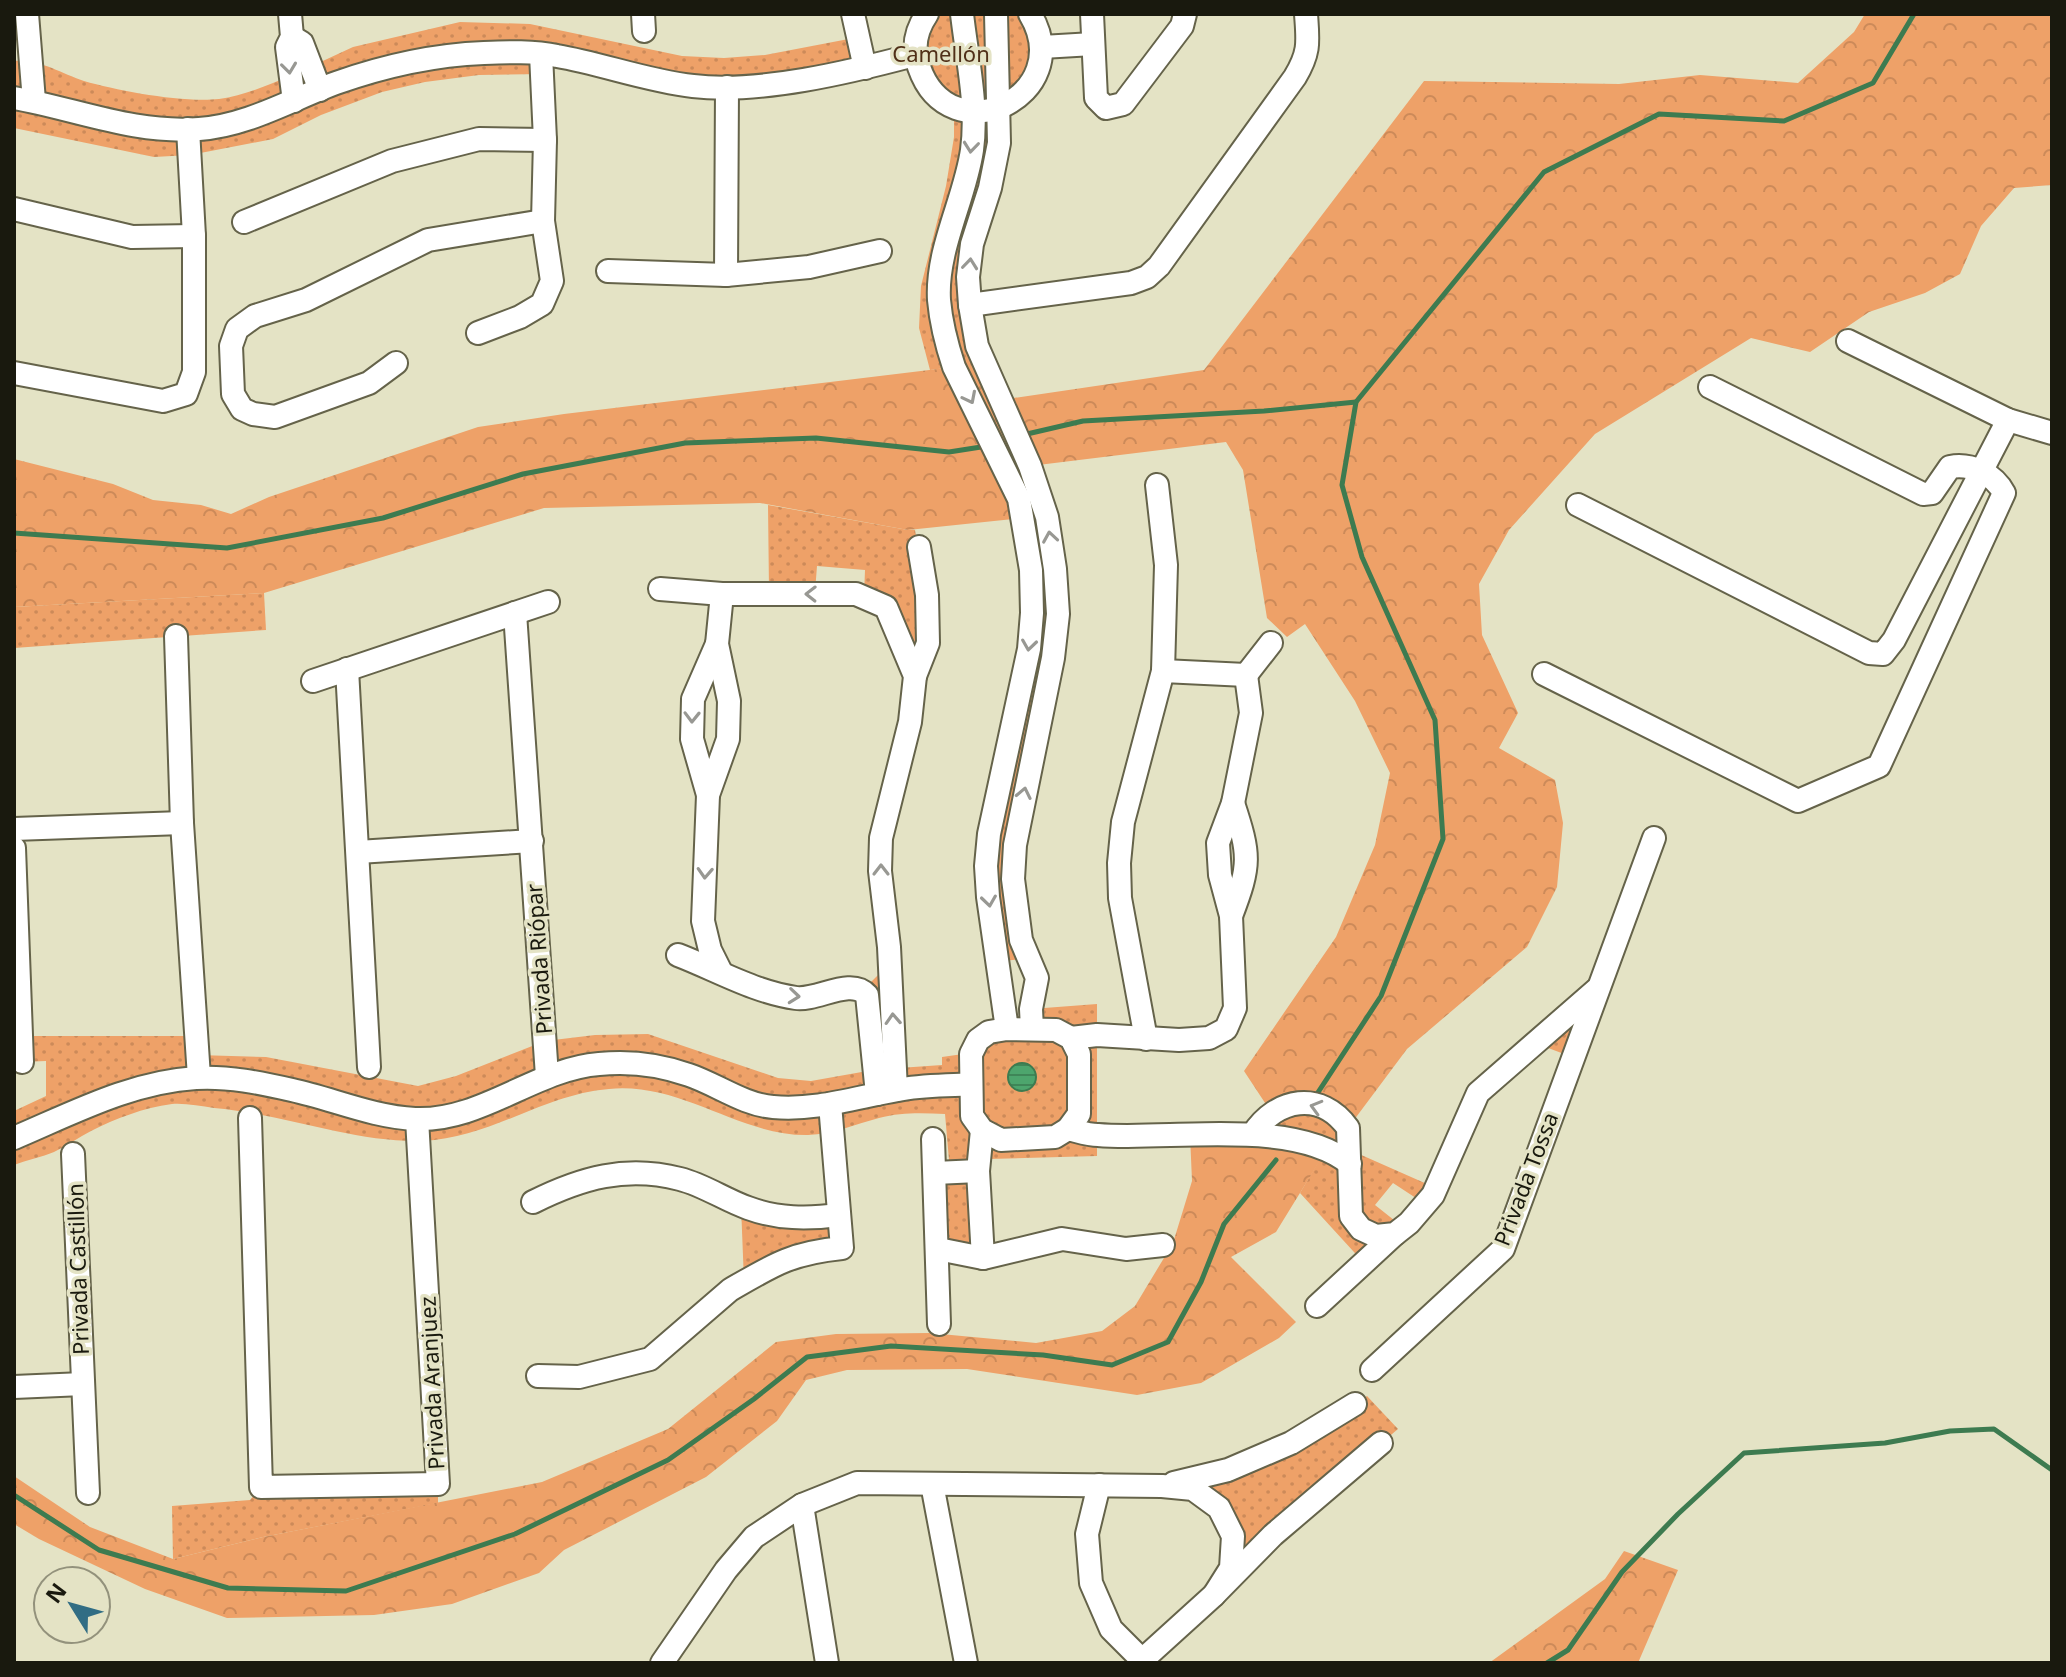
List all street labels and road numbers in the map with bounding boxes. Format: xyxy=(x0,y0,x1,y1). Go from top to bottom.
street label: Privada Riópar xyxy=(518,883,558,1035)
street label: Privada Tossa xyxy=(1486,1108,1564,1250)
street label: Privada Castillón xyxy=(59,1183,95,1355)
street label: Privada Aranjuez xyxy=(411,1296,451,1471)

